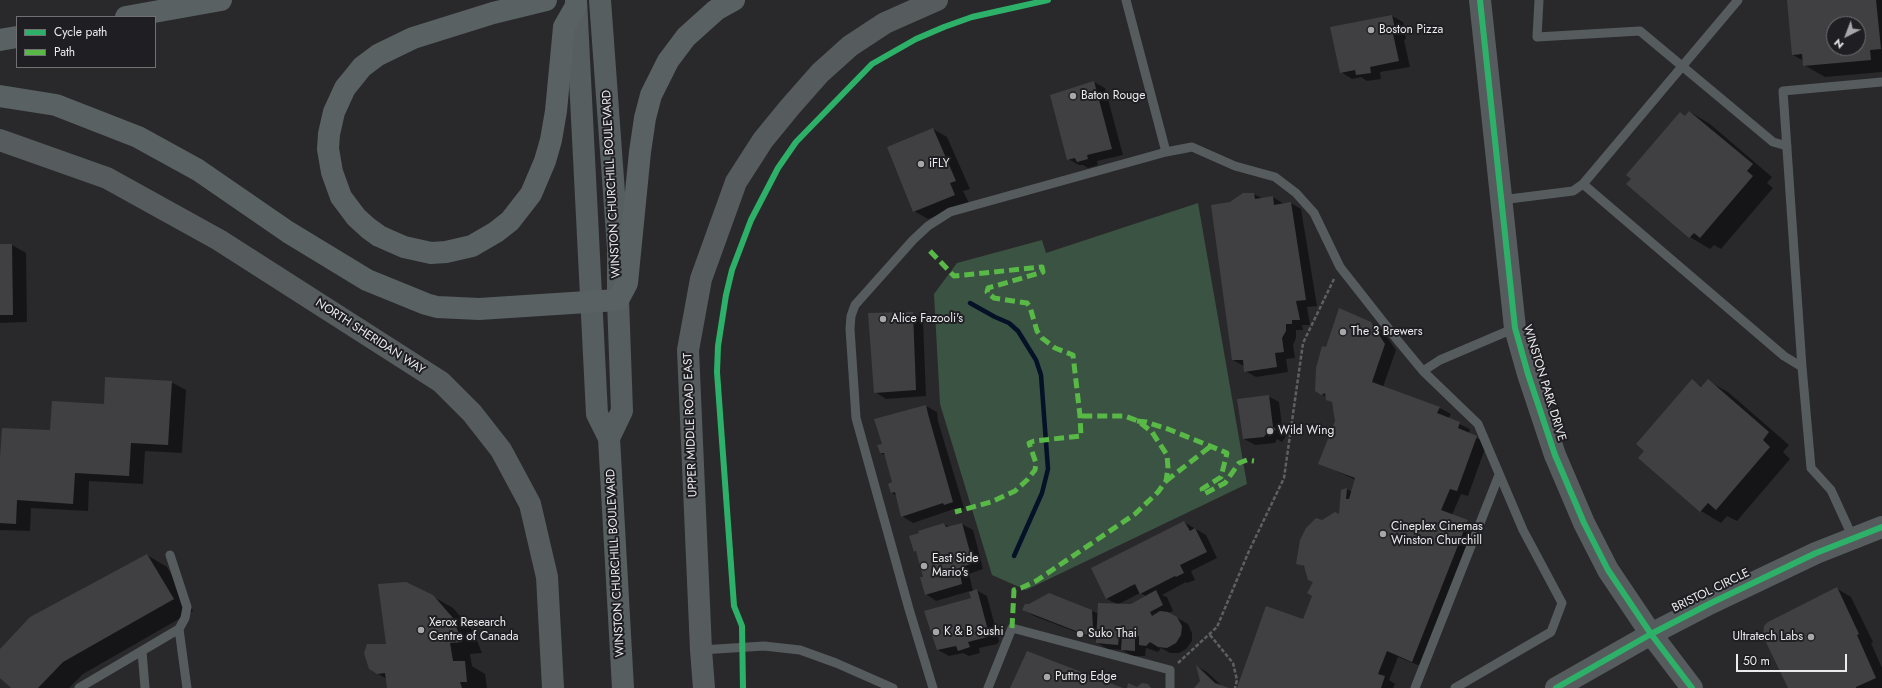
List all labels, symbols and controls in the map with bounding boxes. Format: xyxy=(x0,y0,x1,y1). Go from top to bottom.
legend xyxy=(16,16,156,68)
north arrow xyxy=(1826,16,1866,56)
text: Cycle path xyxy=(54,23,107,41)
place label: Boston Pizza xyxy=(1379,23,1443,37)
marker: Boston Pizza xyxy=(1366,25,1376,35)
text: N xyxy=(1830,35,1847,53)
text: Path xyxy=(54,43,75,61)
place label: Baton Rouge xyxy=(1081,89,1145,103)
street label: WINSTON CHURCHILL BOULEVARD xyxy=(600,90,624,278)
marker: Baton Rouge xyxy=(1068,91,1078,101)
place label: iFLY xyxy=(929,157,949,171)
marker: iFLY xyxy=(916,159,926,169)
street label: NORTH SHERIDAN WAY xyxy=(312,296,428,378)
place label: Alice Fazooli's xyxy=(891,312,963,326)
marker: Alice Fazooli's xyxy=(878,314,888,324)
street label: WINSTON PARK DRIVE xyxy=(1519,323,1569,443)
place label: The 3 Brewers xyxy=(1351,325,1423,339)
marker: The 3 Brewers xyxy=(1338,327,1348,337)
street label: UPPER MIDDLE ROAD EAST xyxy=(681,353,701,497)
place label: Wild Wing xyxy=(1278,424,1334,438)
marker: Wild Wing xyxy=(1265,426,1275,436)
street label: WINSTON CHURCHILL BOULEVARD xyxy=(604,469,628,657)
place label: Cineplex Cinemas Winston Churchill xyxy=(1391,520,1483,548)
marker: Cineplex Cinemas Winston Churchill xyxy=(1378,529,1388,539)
place label: East Side Mario's xyxy=(932,552,978,580)
marker: East Side Mario's xyxy=(919,561,929,571)
street label: BRISTOL CIRCLE xyxy=(1670,566,1752,616)
place label: Xerox Research Centre of Canada xyxy=(429,616,519,644)
marker: Xerox Research Centre of Canada xyxy=(416,625,426,635)
place label: K & B Sushi xyxy=(944,625,1004,639)
marker: K & B Sushi xyxy=(931,627,941,637)
place label: Suko Thai xyxy=(1088,627,1137,641)
marker: Suko Thai xyxy=(1075,629,1085,639)
place label: Ultratech Labs xyxy=(1732,630,1803,644)
marker: Ultratech Labs xyxy=(1806,632,1816,642)
scale bar xyxy=(1738,646,1849,672)
text: 50 m xyxy=(1743,652,1770,670)
place label: Puttng Edge xyxy=(1055,670,1117,684)
marker: Puttng Edge xyxy=(1042,672,1052,682)

